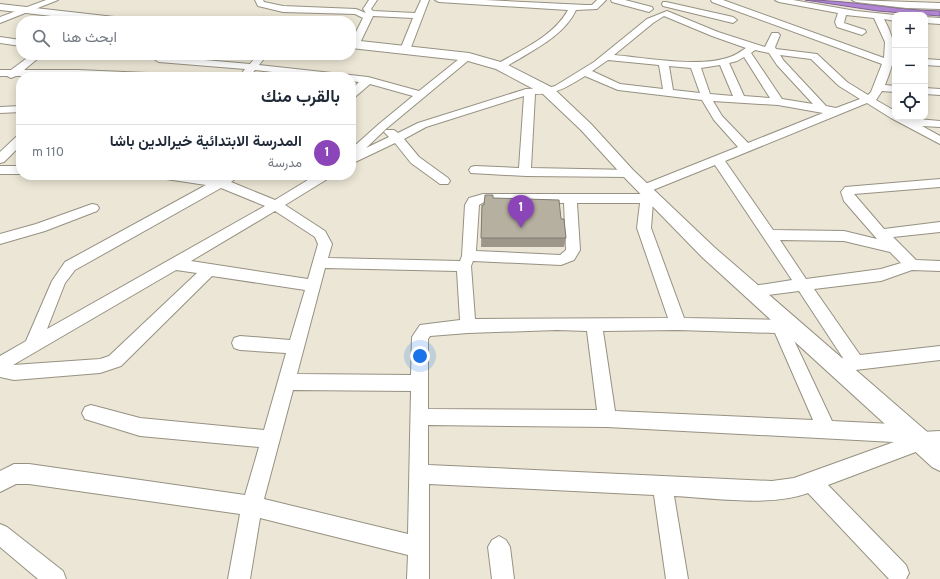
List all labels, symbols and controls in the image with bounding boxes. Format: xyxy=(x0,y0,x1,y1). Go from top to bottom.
map controls xyxy=(892,12,928,120)
button: + xyxy=(892,12,928,48)
search box xyxy=(16,16,356,60)
icon: search xyxy=(30,27,52,49)
text: ابحث هنا xyxy=(62,29,117,48)
button: − xyxy=(892,48,928,84)
button: locate xyxy=(892,84,928,120)
text: بالقرب منك xyxy=(261,87,340,109)
text: المدرسة الابتدائية خيرالدين باشا xyxy=(110,133,302,152)
text: 110 m xyxy=(32,145,64,161)
text: 1 xyxy=(324,145,330,161)
text: مدرسة xyxy=(268,156,302,172)
pin: 1 xyxy=(508,195,534,228)
your location xyxy=(410,346,430,366)

